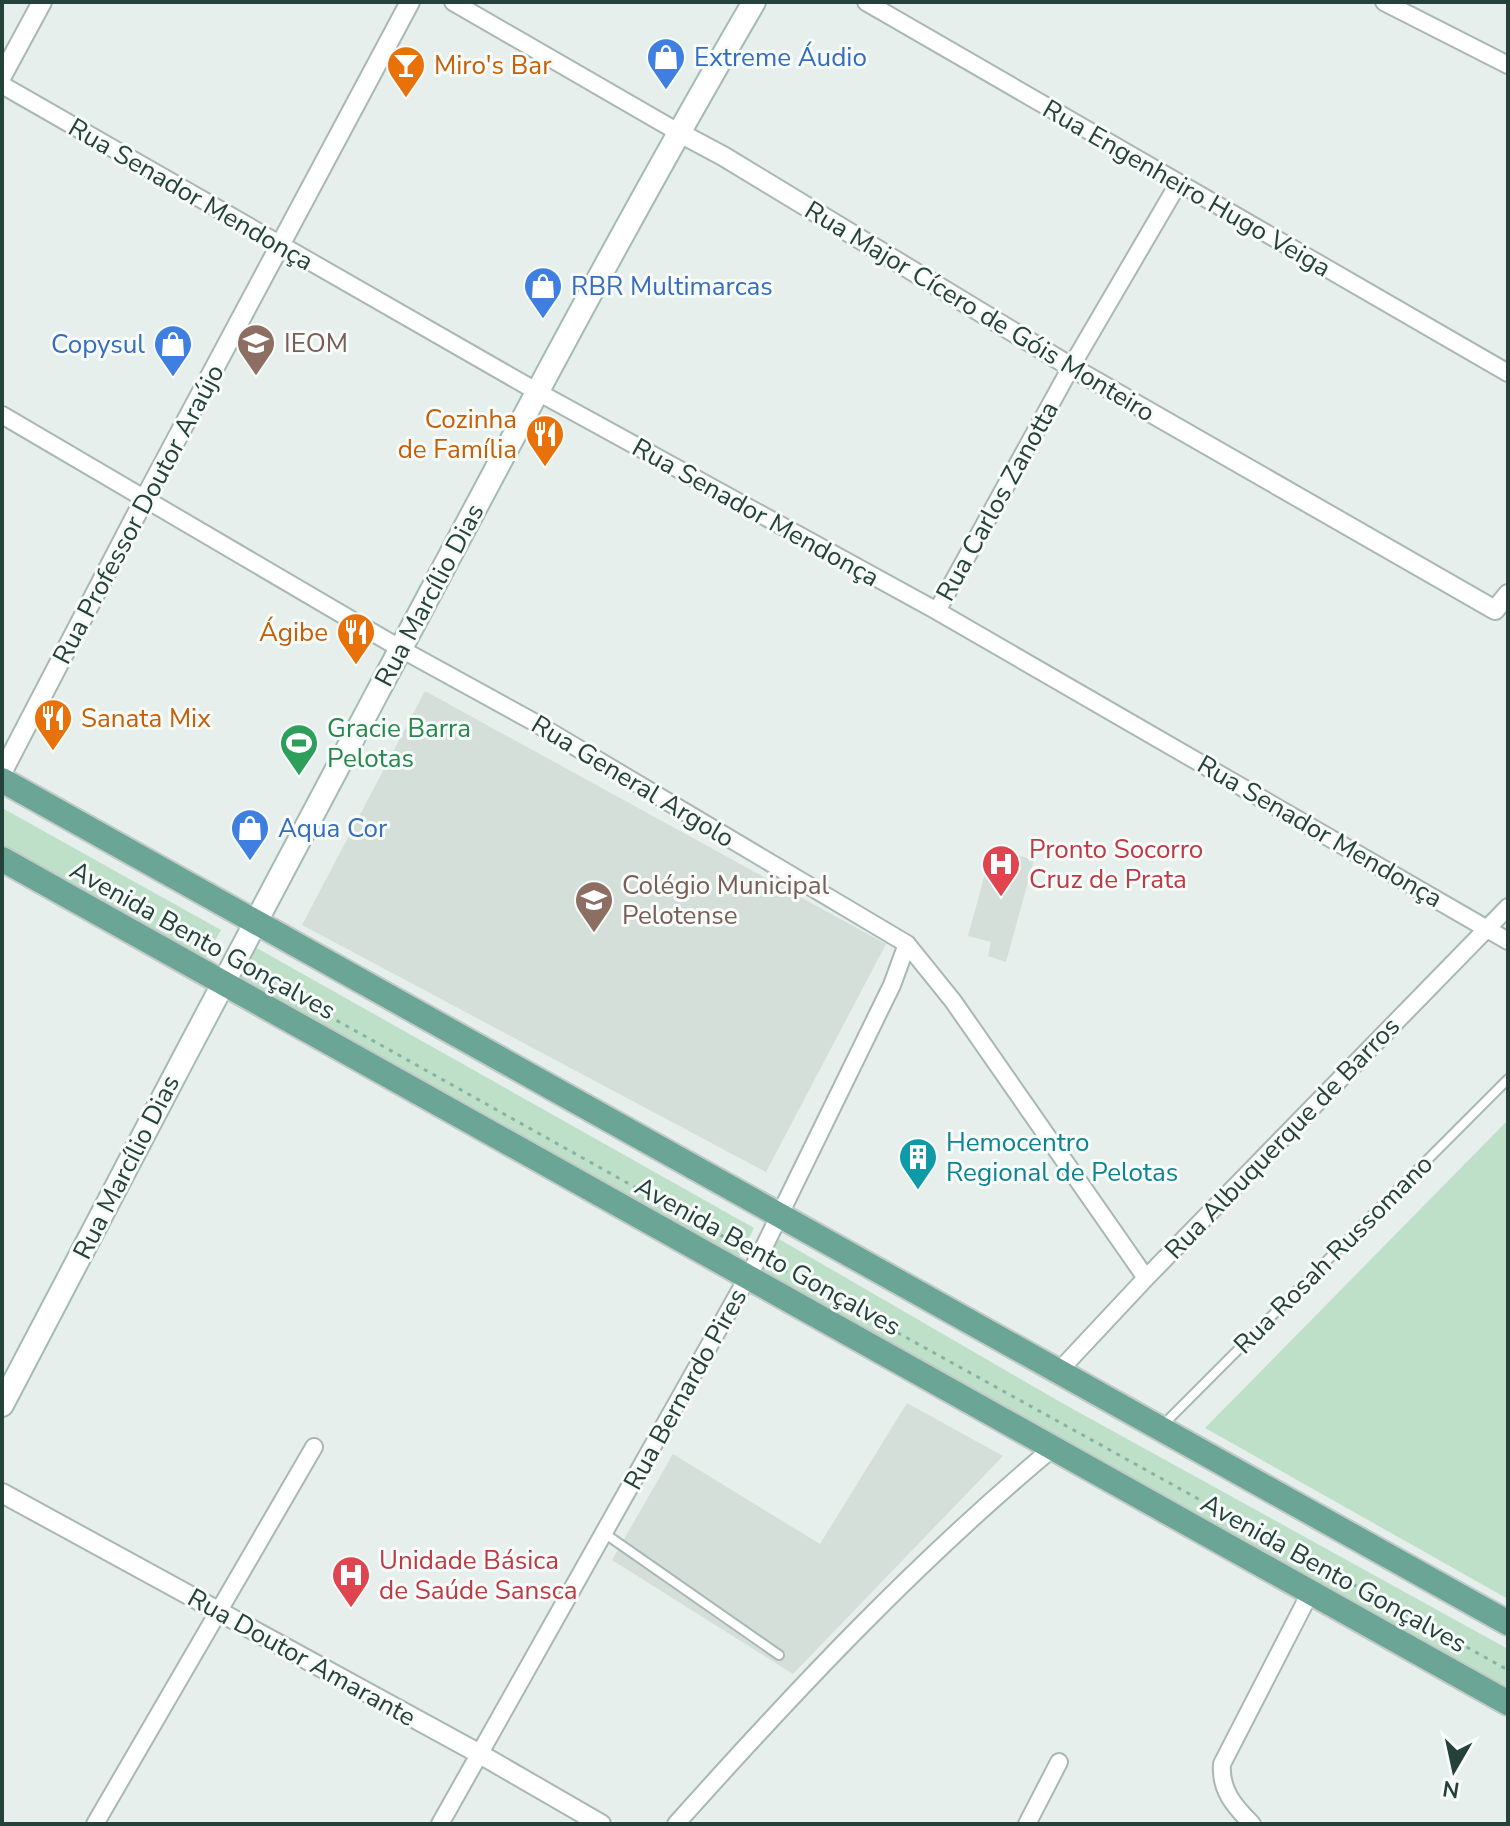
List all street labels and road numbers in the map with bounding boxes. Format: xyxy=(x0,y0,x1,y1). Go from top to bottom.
street label: Rua Engenheiro Hugo Veiga xyxy=(1036,91,1337,285)
street label: Rua Senador Mendonça xyxy=(62,110,320,279)
street label: Rua Major Cícero de Góis Monteiro xyxy=(798,193,1161,430)
street label: Rua Professor Doutor Araújo xyxy=(44,358,232,670)
street label: Rua Carlos Zanotta xyxy=(928,395,1067,607)
street label: Rua Senador Mendonça xyxy=(626,430,886,595)
street label: Rua Marcílio Dias xyxy=(366,498,492,693)
street label: Rua General Argolo xyxy=(525,707,741,856)
street label: Rua Senador Mendonça xyxy=(1191,747,1449,916)
street label: Avenida Bento Gonçalves xyxy=(64,853,342,1028)
street label: Rua Albuquerque de Barros xyxy=(1157,1010,1408,1267)
street label: Rua Marcílio Dias xyxy=(65,1069,188,1265)
street label: Rua Rosah Russomano xyxy=(1226,1147,1441,1362)
street label: Avenida Bento Gonçalves xyxy=(629,1169,907,1344)
street label: Rua Bernardo Pires xyxy=(616,1282,755,1496)
street label: Avenida Bento Gonçalves xyxy=(1195,1486,1473,1661)
street label: Rua Doutor Amarante xyxy=(181,1580,422,1735)

